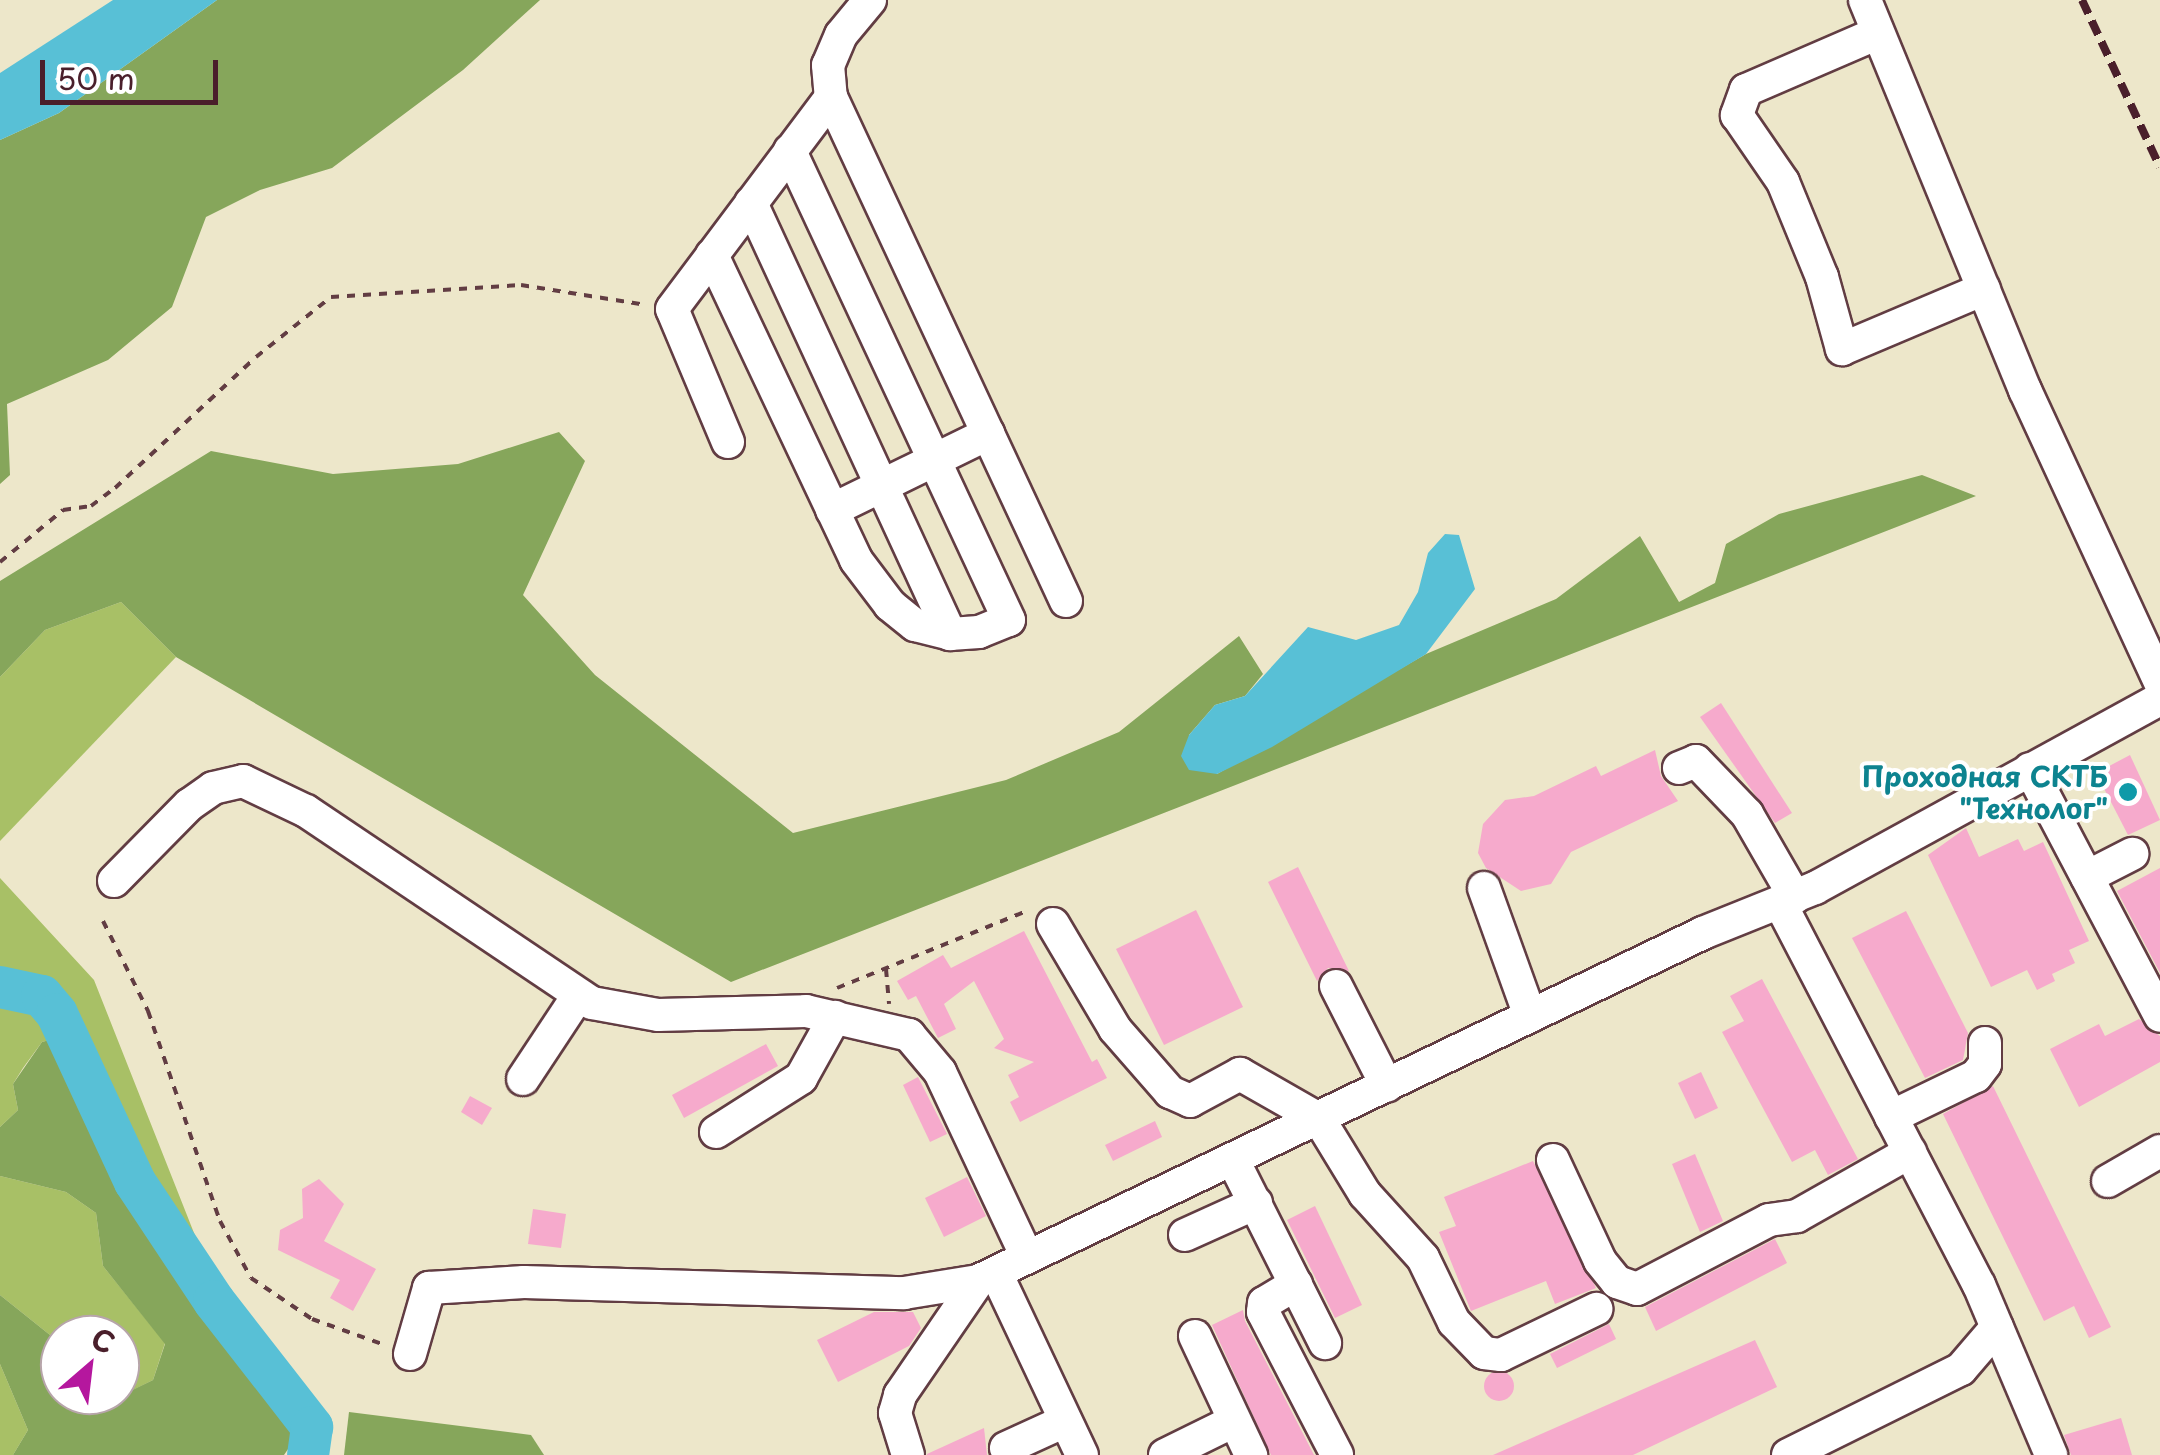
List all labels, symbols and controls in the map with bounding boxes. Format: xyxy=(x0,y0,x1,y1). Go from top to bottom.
scale bar xyxy=(45,40,222,102)
text: 50 m xyxy=(57,55,135,100)
place label: Проходная СКТБ "Технолог" xyxy=(1862,759,2108,825)
marker: Проходная СКТБ "Технолог" xyxy=(2117,781,2139,803)
north arrow xyxy=(40,1315,140,1415)
text: С xyxy=(84,1316,123,1364)

